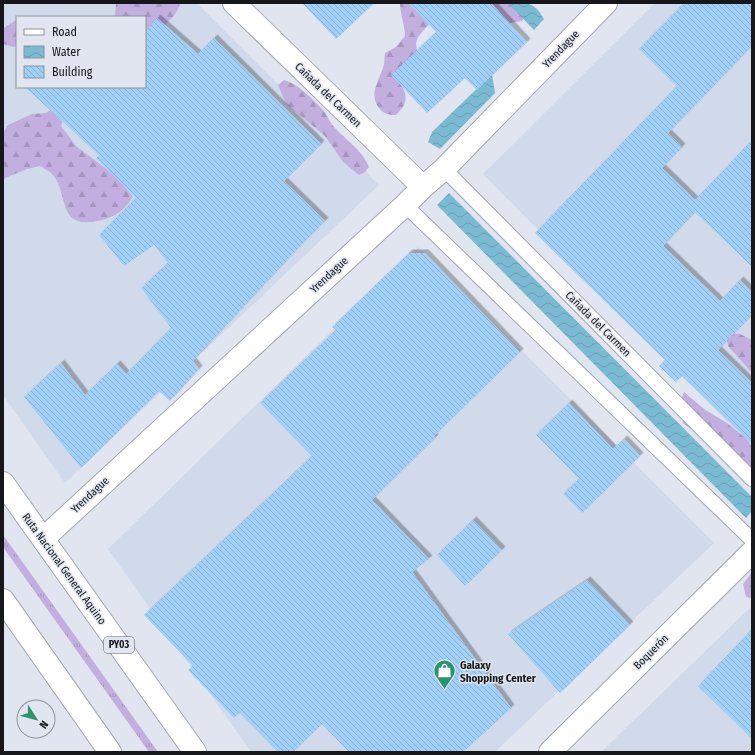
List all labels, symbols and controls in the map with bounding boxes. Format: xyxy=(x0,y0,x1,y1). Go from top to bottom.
legend xyxy=(16,16,146,88)
text: Road xyxy=(52,25,77,39)
street label: Yrendague xyxy=(540,28,582,70)
text: Water xyxy=(52,45,81,59)
street label: Cañada del Carmen xyxy=(292,60,364,130)
text: Building xyxy=(52,65,93,79)
street label: Yrendague xyxy=(307,254,351,296)
street label: Cañada del Carmen xyxy=(563,289,633,359)
street label: Yrendague xyxy=(68,474,112,516)
street label: Ruta Nacional General Aquino xyxy=(19,511,109,627)
street label: Boquerón xyxy=(631,632,671,672)
road number: PY03 xyxy=(104,637,134,653)
shop icon: Galaxy Shopping Center xyxy=(432,658,458,691)
place label: Galaxy Shopping Center xyxy=(460,659,537,685)
north arrow xyxy=(16,699,56,739)
text: N xyxy=(36,718,51,731)

